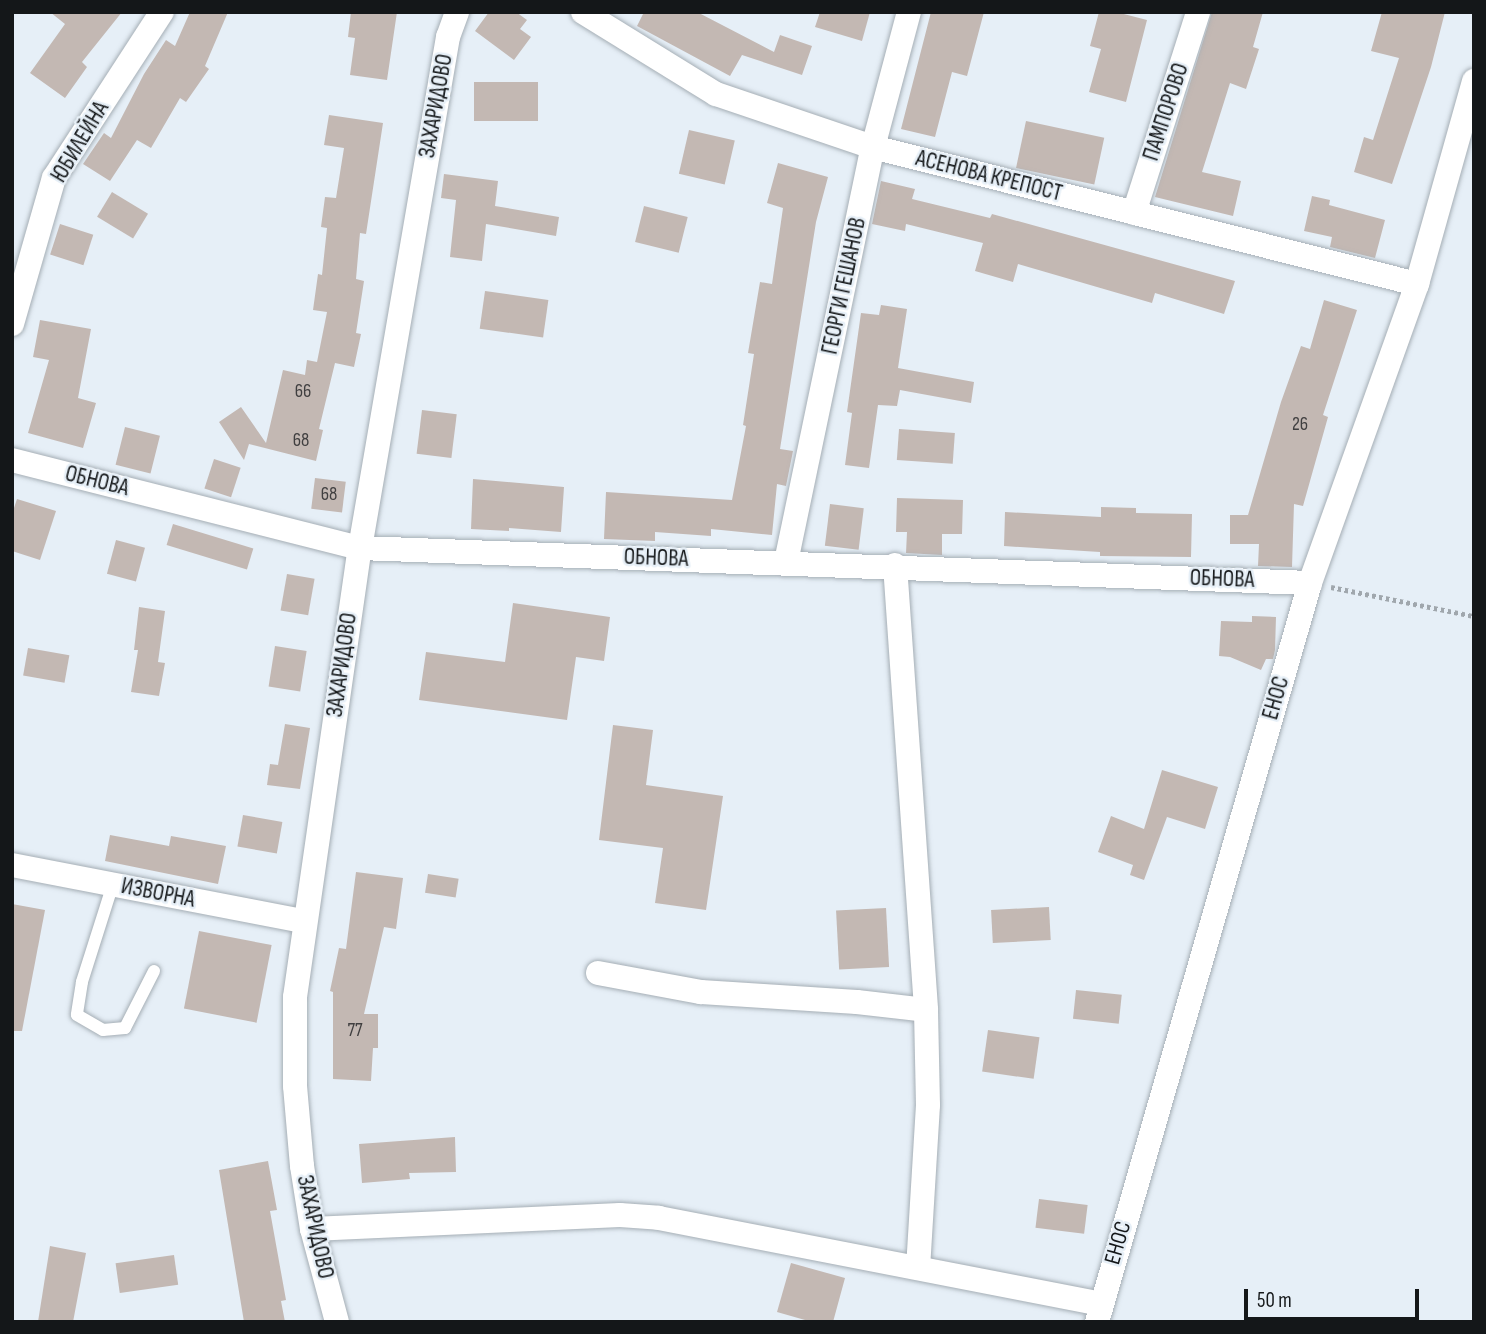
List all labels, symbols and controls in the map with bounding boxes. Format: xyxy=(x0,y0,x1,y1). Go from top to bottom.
street label: ЗАХАРИДОВО xyxy=(413,52,459,160)
street label: ПАМПОРОВО xyxy=(1137,60,1195,164)
street label: ЮБИЛЕЙНА xyxy=(45,97,115,187)
street label: АСЕНОВА КРЕПОСТ xyxy=(913,144,1065,208)
street label: ГЕОРГИ ГЕШАНОВ xyxy=(816,215,872,357)
house number: 66 xyxy=(295,381,311,403)
house number: 26 xyxy=(1292,414,1308,436)
house number: 68 xyxy=(293,430,309,452)
street label: ОБНОВА xyxy=(62,460,132,502)
house number: 68 xyxy=(321,484,337,506)
street label: ОБНОВА xyxy=(623,543,689,573)
street label: ОБНОВА xyxy=(1189,564,1255,594)
street label: ЗАХАРИДОВО xyxy=(321,611,363,719)
street label: ЕНОС xyxy=(1257,673,1295,723)
street label: ИЗВОРНА xyxy=(119,872,197,914)
house number: 77 xyxy=(347,1020,363,1042)
street label: ЗАХАРИДОВО xyxy=(291,1173,339,1281)
street label: ЕНОС xyxy=(1099,1218,1137,1268)
scale bar xyxy=(1248,1274,1423,1318)
text: 50 m xyxy=(1257,1288,1292,1313)

